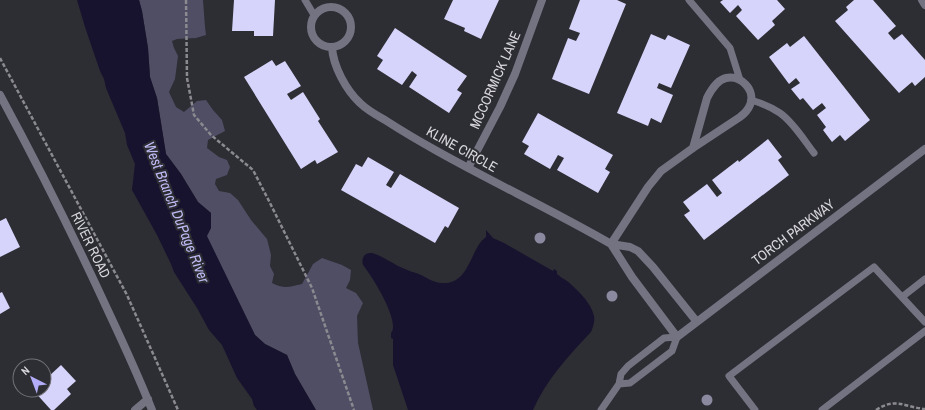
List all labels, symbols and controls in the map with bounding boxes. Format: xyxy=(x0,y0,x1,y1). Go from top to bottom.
street label: MCCORMICK LANE xyxy=(465,28,525,132)
street label: KLINE CIRCLE xyxy=(423,122,501,176)
water label: West Branch DuPage River xyxy=(139,138,215,287)
street label: TORCH PARKWAY xyxy=(748,195,838,269)
street label: RIVER ROAD xyxy=(67,209,115,281)
north arrow xyxy=(12,358,52,398)
text: N xyxy=(18,363,32,378)

